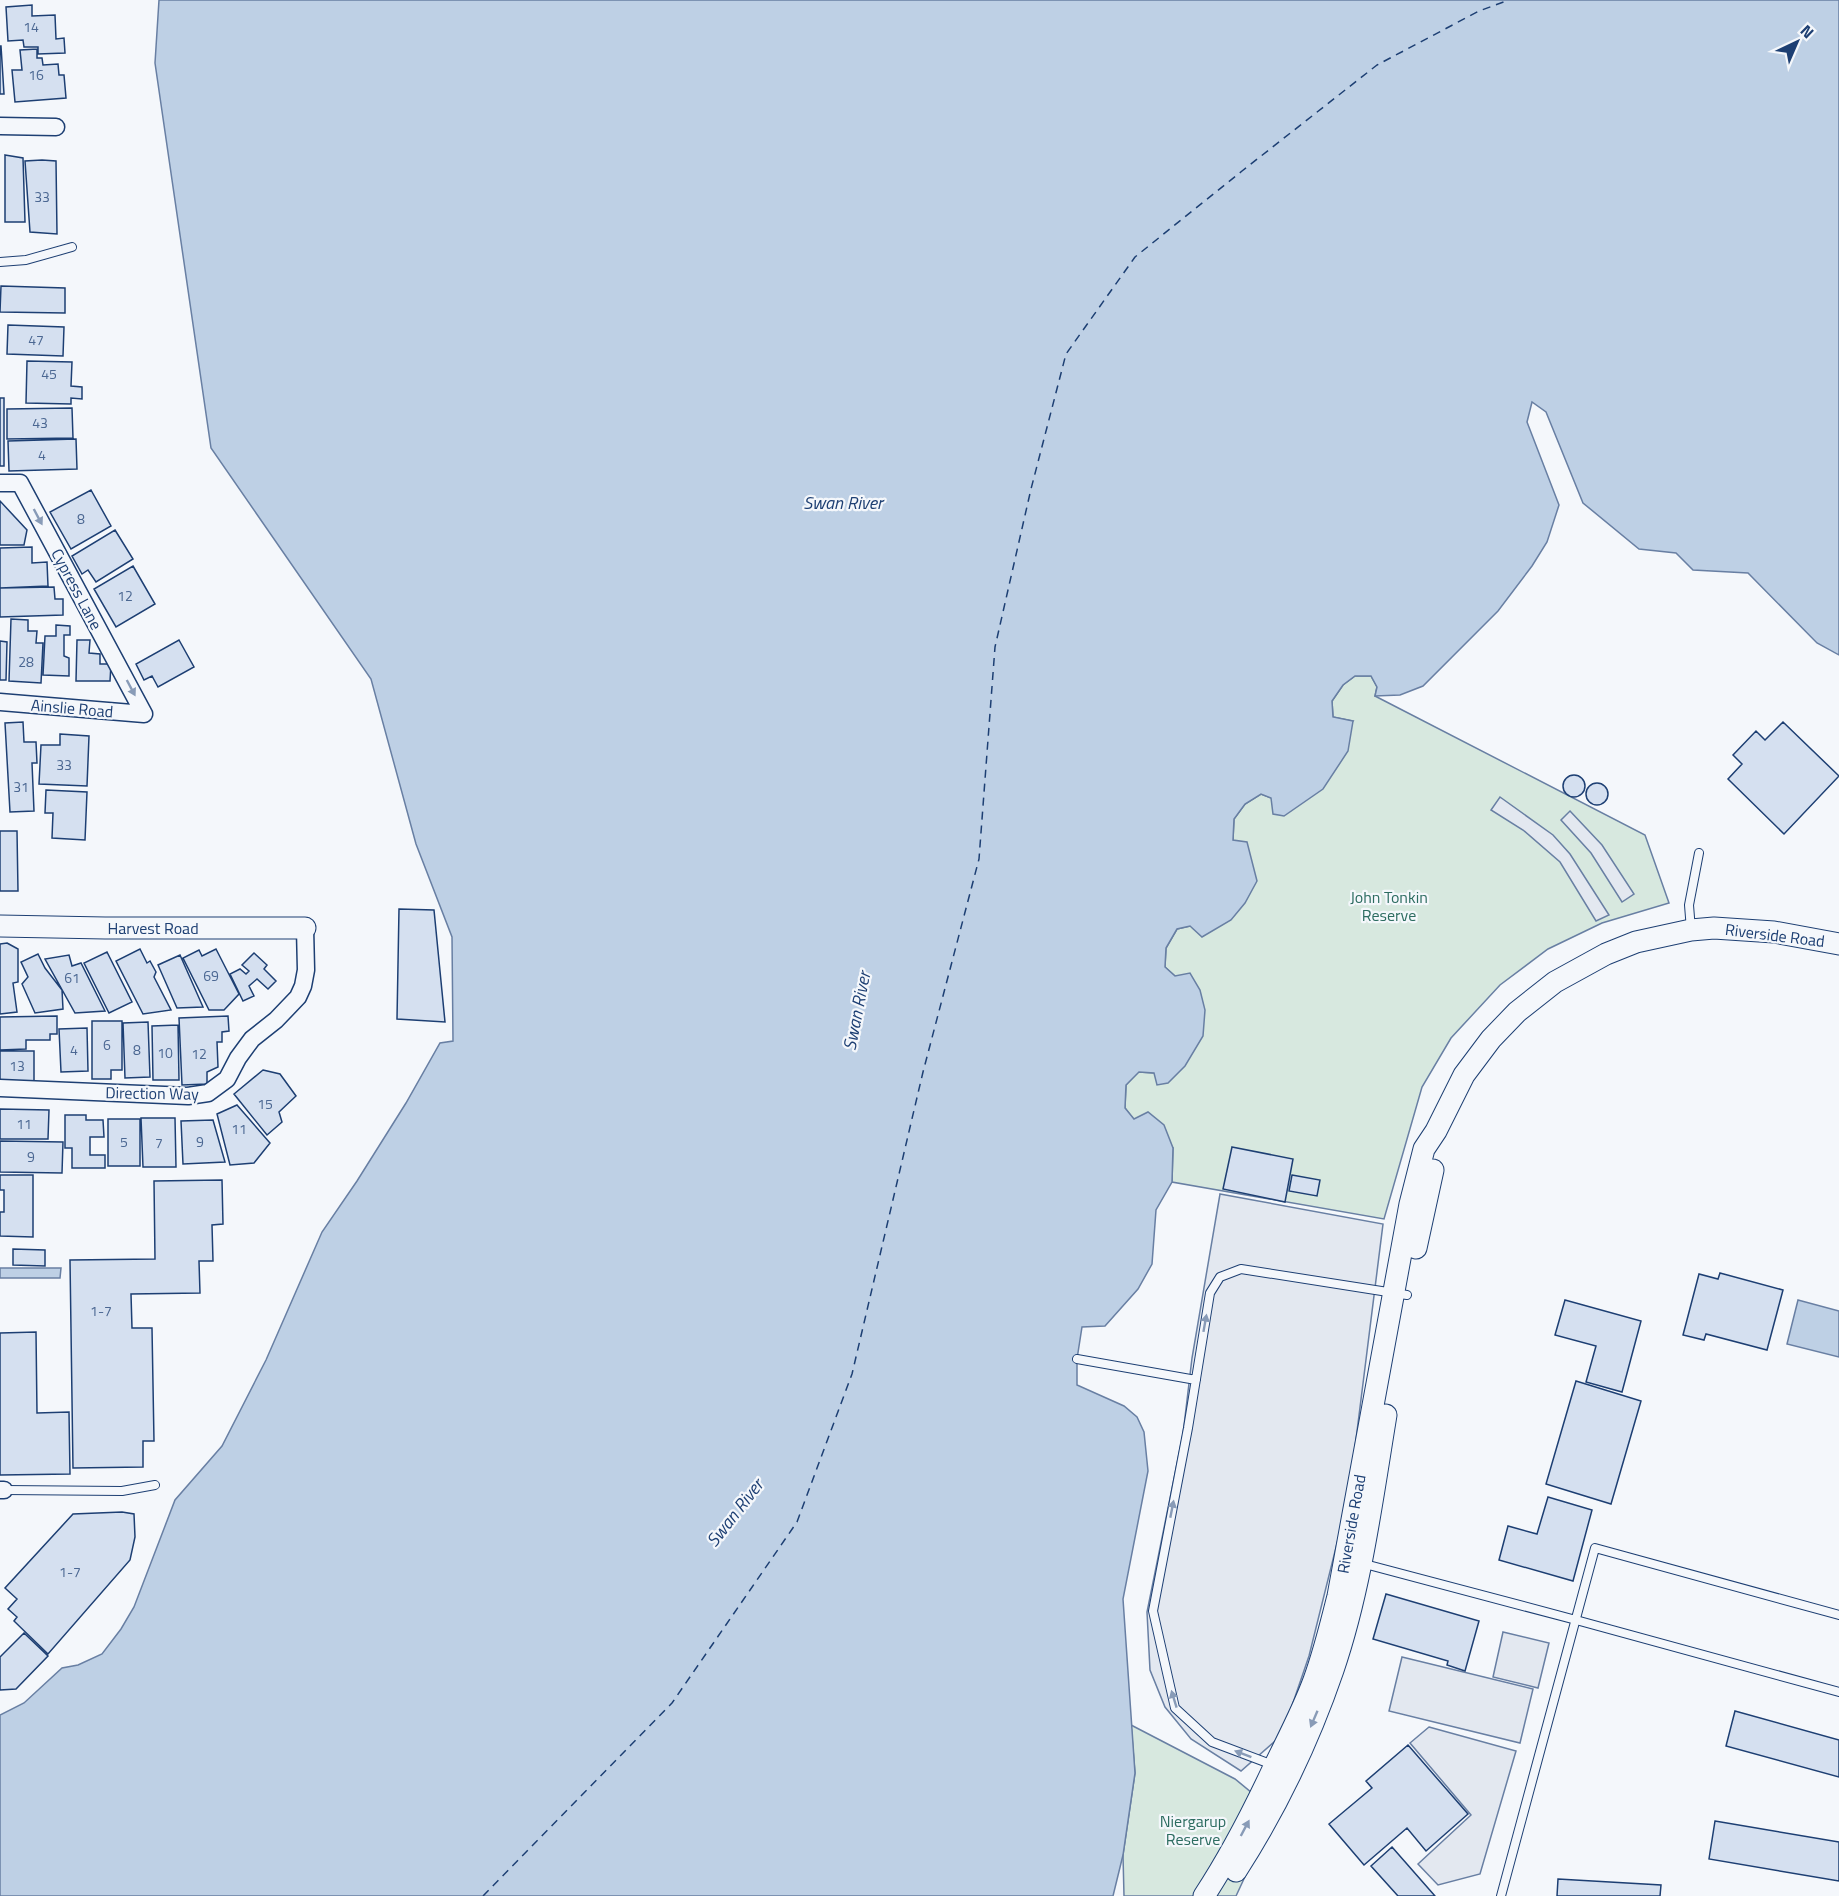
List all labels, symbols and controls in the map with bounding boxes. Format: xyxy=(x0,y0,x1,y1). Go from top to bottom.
north arrow xyxy=(1767,12,1827,72)
house number: 14 xyxy=(23,16,39,37)
text: N xyxy=(1795,19,1820,44)
house number: 16 xyxy=(28,64,44,85)
house number: 33 xyxy=(34,186,50,207)
house number: 47 xyxy=(28,329,44,350)
house number: 45 xyxy=(41,363,57,384)
house number: 43 xyxy=(32,412,48,433)
house number: 4 xyxy=(38,444,46,465)
water label: Swan River xyxy=(803,489,885,516)
one-way arrow xyxy=(33,508,43,525)
house number: 8 xyxy=(77,508,85,529)
street label: Cypress Lane xyxy=(46,544,108,634)
house number: 12 xyxy=(117,585,133,606)
house number: 28 xyxy=(18,651,34,672)
one-way arrow xyxy=(126,680,136,697)
street label: Ainslie Road xyxy=(30,692,114,724)
house number: 33 xyxy=(56,754,72,775)
house number: 31 xyxy=(13,776,29,797)
park label: John Tonkin Reserve xyxy=(1350,885,1428,927)
street label: Harvest Road xyxy=(107,916,199,940)
street label: Riverside Road xyxy=(1724,917,1826,953)
house number: 69 xyxy=(203,965,219,986)
house number: 61 xyxy=(64,967,80,988)
water label: Swan River xyxy=(836,967,878,1053)
house number: 6 xyxy=(103,1034,111,1055)
house number: 4 xyxy=(70,1039,78,1060)
house number: 8 xyxy=(133,1039,141,1060)
house number: 10 xyxy=(157,1042,173,1063)
house number: 12 xyxy=(191,1043,207,1064)
house number: 13 xyxy=(9,1055,25,1076)
street label: Direction Way xyxy=(105,1080,199,1106)
house number: 15 xyxy=(257,1093,273,1114)
house number: 11 xyxy=(16,1113,32,1134)
house number: 11 xyxy=(231,1118,247,1139)
house number: 5 xyxy=(120,1131,128,1152)
house number: 9 xyxy=(196,1131,204,1152)
house number: 7 xyxy=(155,1132,163,1153)
house number: 9 xyxy=(27,1146,35,1167)
house number: 1-7 xyxy=(90,1300,112,1321)
one-way arrow xyxy=(1201,1313,1210,1332)
water label: Swan River xyxy=(699,1471,771,1552)
street label: Riverside Road xyxy=(1330,1473,1372,1575)
one-way arrow xyxy=(1168,1499,1177,1518)
house number: 1-7 xyxy=(59,1561,81,1582)
one-way arrow xyxy=(1169,1690,1178,1708)
one-way arrow xyxy=(1309,1711,1319,1729)
one-way arrow xyxy=(1234,1749,1252,1759)
park label: Niergarup Reserve xyxy=(1160,1809,1226,1851)
one-way arrow xyxy=(1240,1819,1250,1836)

